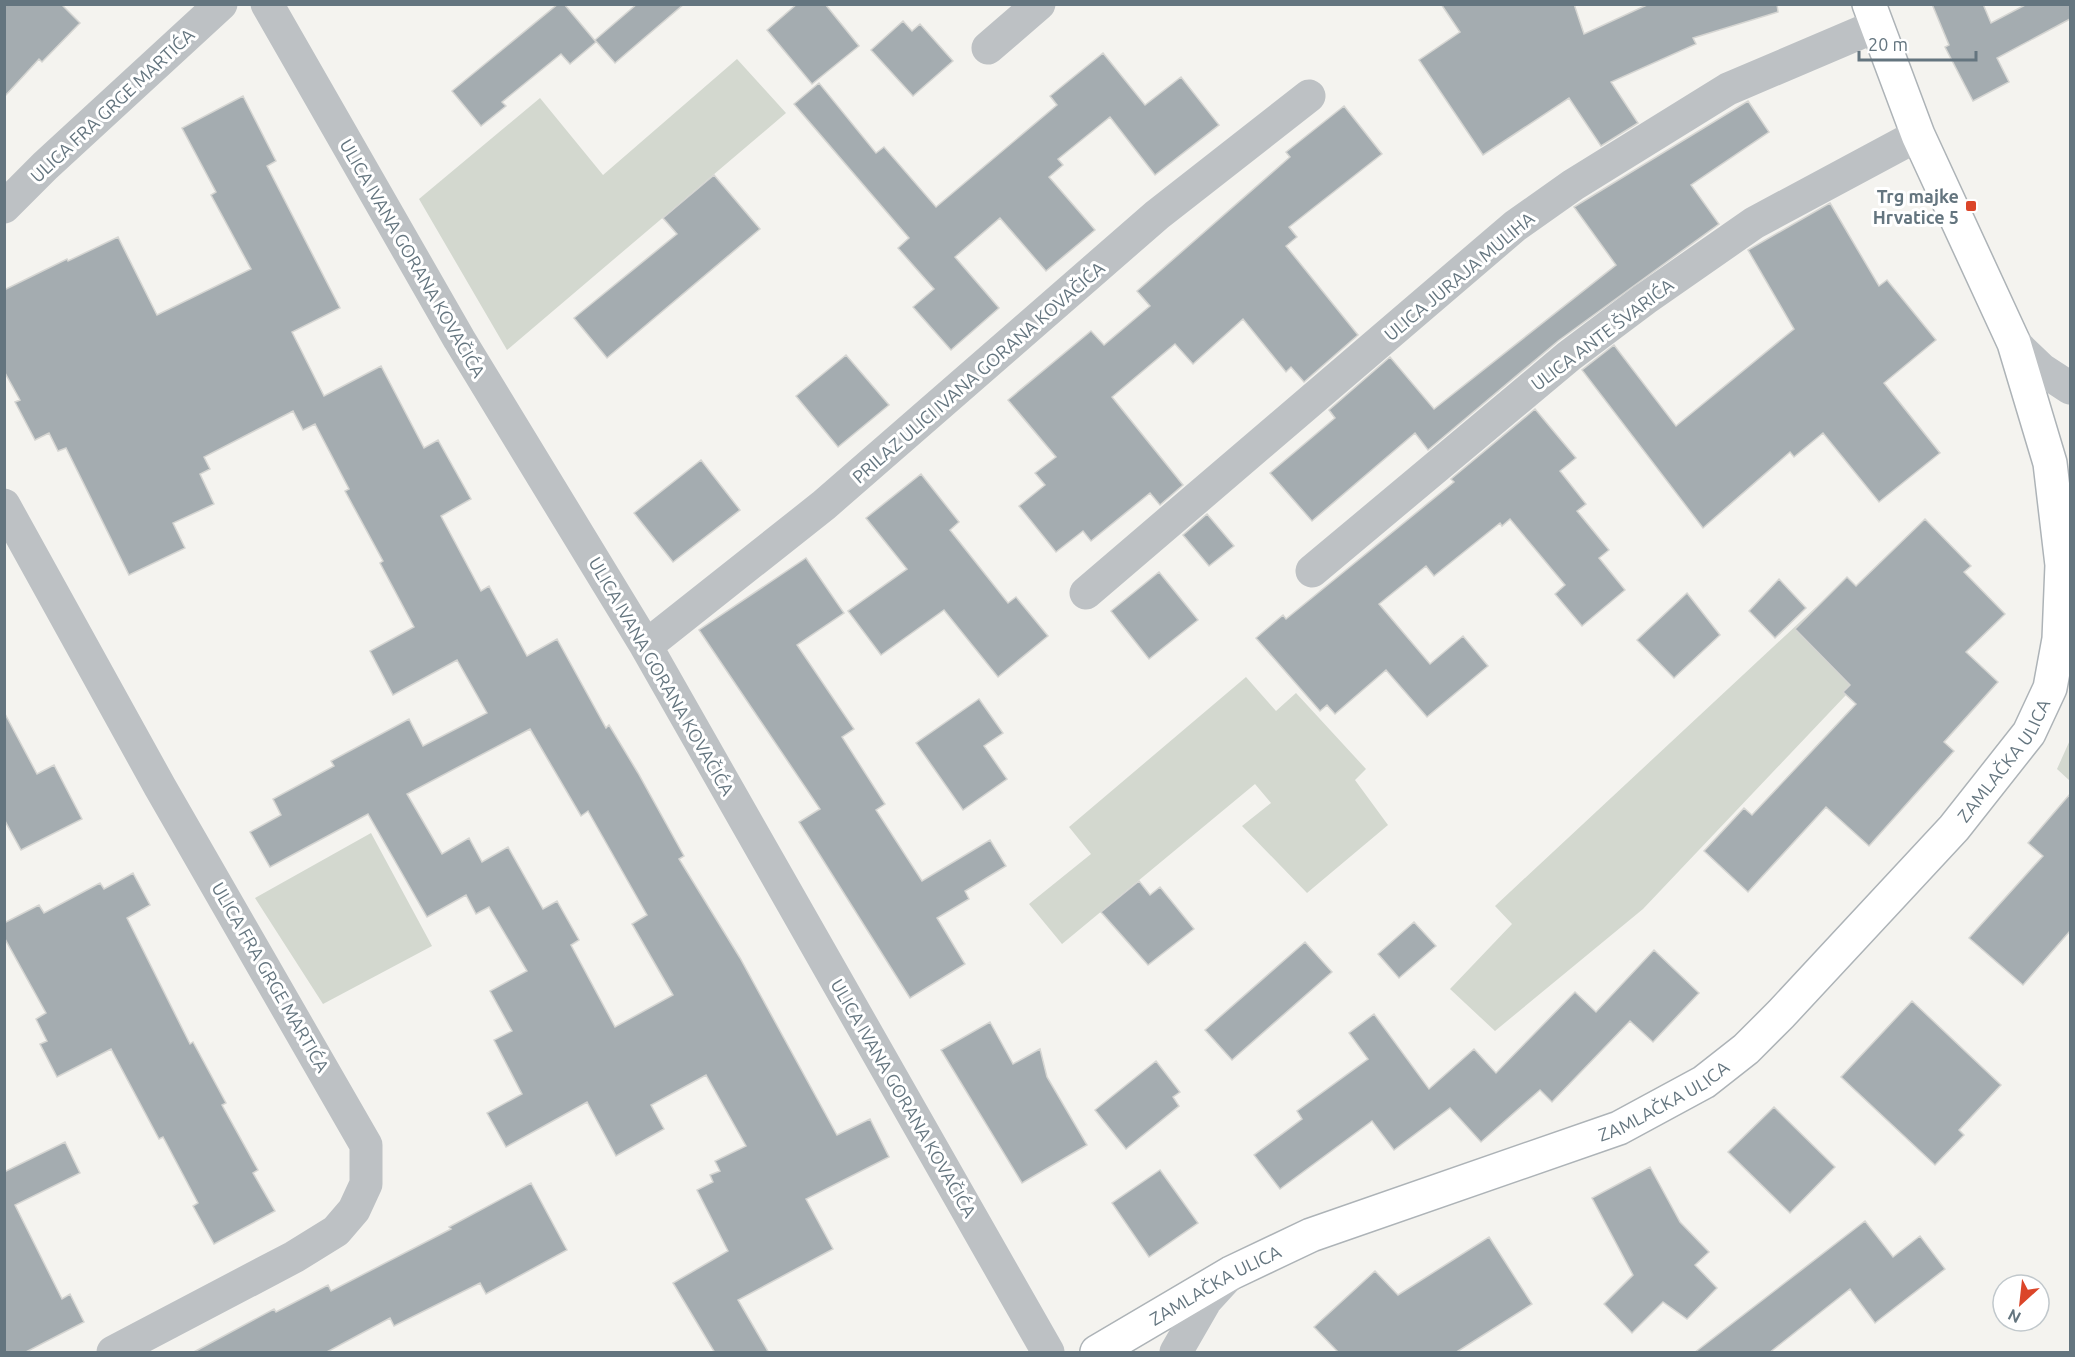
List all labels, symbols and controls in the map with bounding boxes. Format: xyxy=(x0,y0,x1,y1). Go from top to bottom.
street label: ULICA FRA GRGE MARTIĆA xyxy=(26,23,198,186)
scale bar xyxy=(1859,24,1976,62)
text: 20 m xyxy=(1868,34,1908,54)
street label: ULICA IVANA GORANA KOVAČIĆA xyxy=(336,135,491,381)
place label: Trg majke Hrvatice 5 xyxy=(1873,186,1959,227)
marker: Trg majke Hrvatice 5 xyxy=(1964,199,1978,213)
street label: ULICA JURAJA MULIHA xyxy=(1380,207,1538,344)
street label: PRILAZ ULICI IVANA GORANA KOVAČIĆA xyxy=(847,256,1108,487)
street label: ULICA ANTE ŠVARIĆA xyxy=(1526,273,1677,394)
street label: ULICA IVANA GORANA KOVAČIĆA xyxy=(585,553,740,799)
street label: ZAMLAČKA ULICA xyxy=(1953,695,2054,826)
street label: ULICA FRA GRGE MARTIĆA xyxy=(208,878,335,1076)
street label: ULICA IVANA GORANA KOVAČIĆA xyxy=(827,975,982,1221)
street label: ZAMLAČKA ULICA xyxy=(1595,1056,1733,1145)
street label: ZAMLAČKA ULICA xyxy=(1146,1241,1284,1329)
north arrow xyxy=(1991,1273,2051,1333)
text: N xyxy=(2005,1306,2024,1327)

